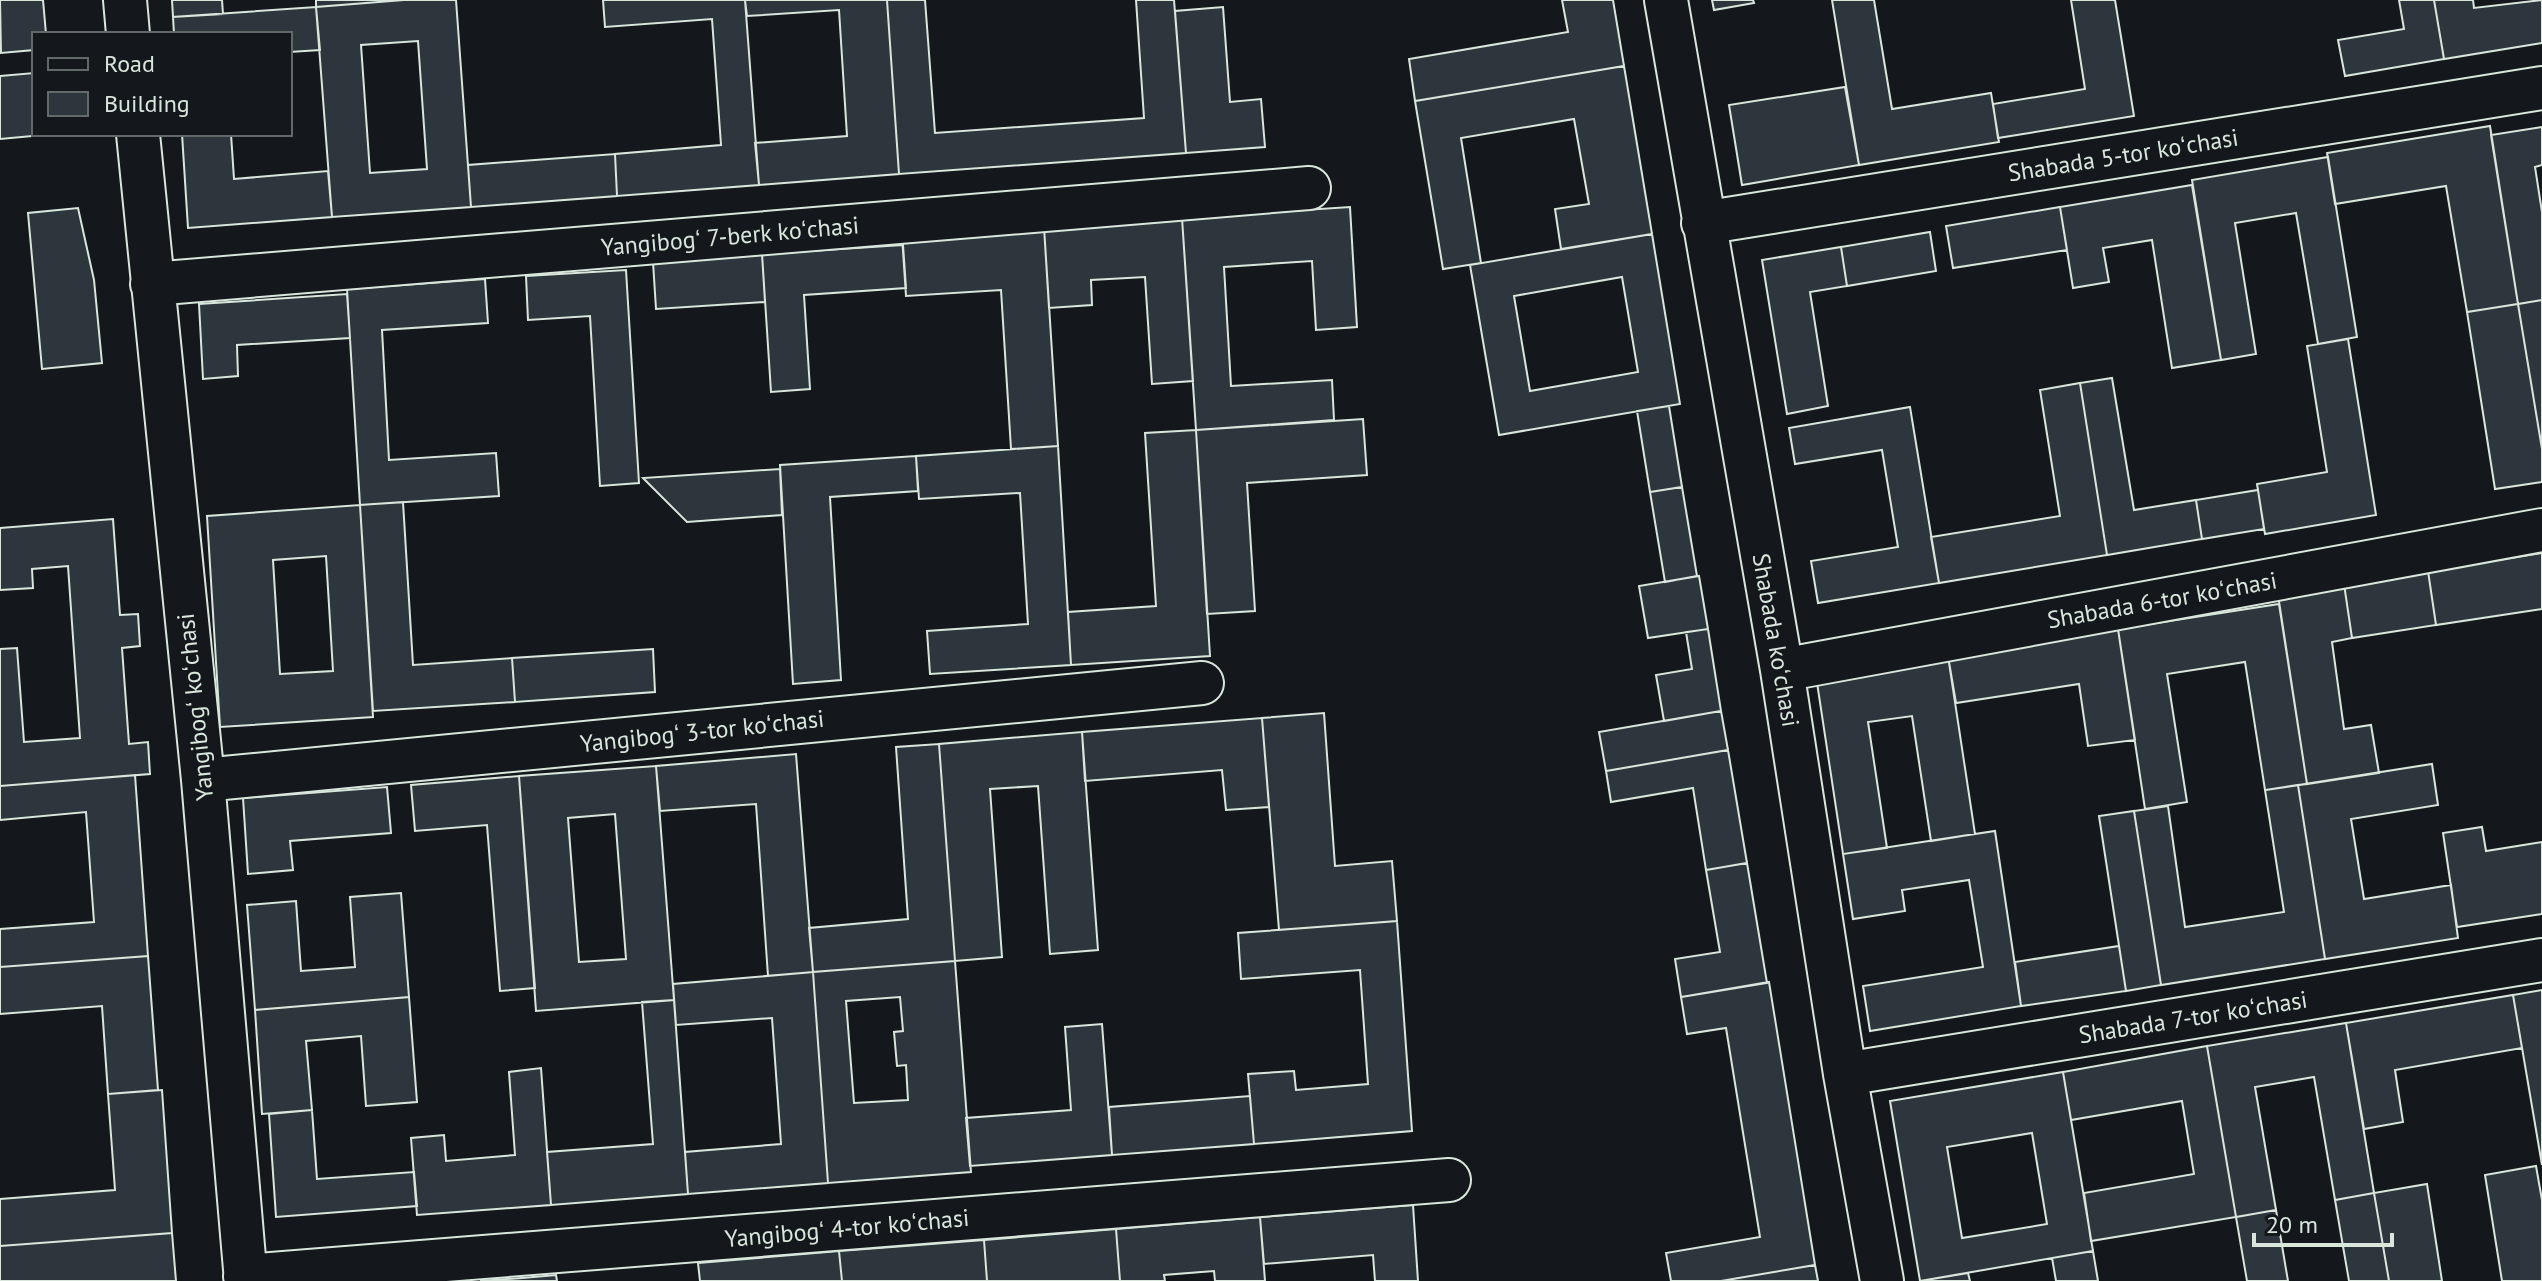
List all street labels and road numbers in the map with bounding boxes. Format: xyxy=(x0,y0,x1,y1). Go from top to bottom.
street label: Shabada 5-tor koʻchasi xyxy=(2006,121,2240,189)
street label: Yangibogʻ 7-berk koʻchasi xyxy=(600,209,860,263)
street label: Shabada koʻchasi xyxy=(1745,551,1807,729)
street label: Shabada 6-tor koʻchasi xyxy=(2045,565,2279,635)
street label: Yangibogʻ koʻchasi xyxy=(170,612,220,802)
street label: Yangibogʻ 3-tor koʻchasi xyxy=(578,703,826,759)
street label: Shabada 7-tor koʻchasi xyxy=(2076,984,2310,1050)
street label: Yangibogʻ 4-tor koʻchasi xyxy=(723,1202,971,1254)

